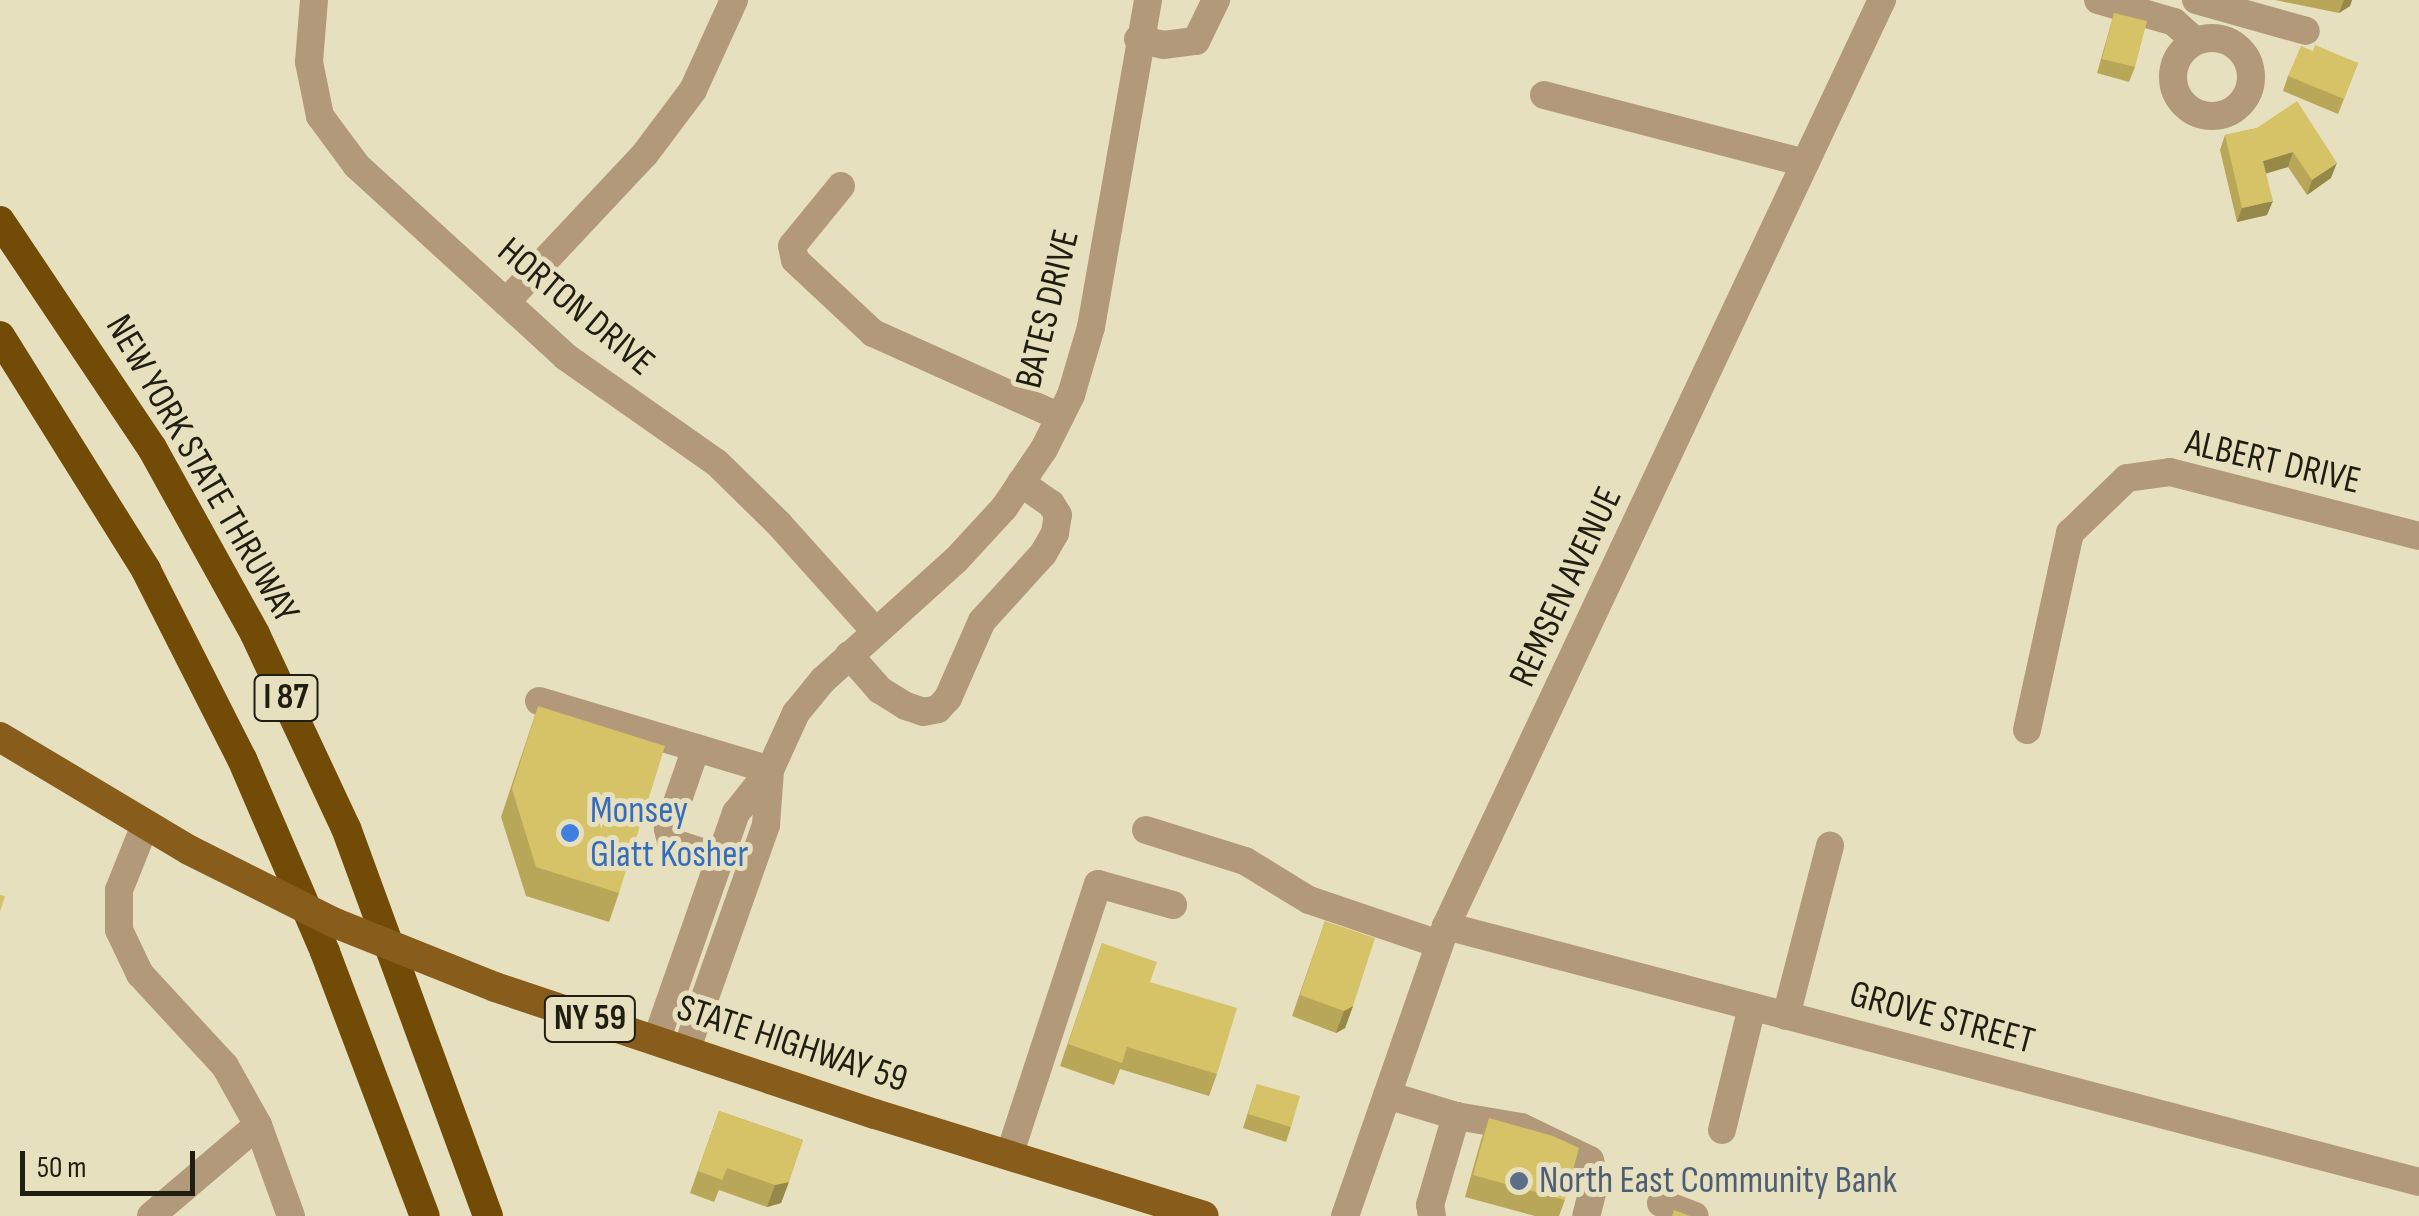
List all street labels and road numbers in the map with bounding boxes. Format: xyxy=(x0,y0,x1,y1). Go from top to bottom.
street label: BATES DRIVE xyxy=(1006,225,1090,393)
street label: HORTON DRIVE xyxy=(488,228,664,386)
street label: NEW YORK STATE THRUWAY xyxy=(95,307,309,631)
street label: ALBERT DRIVE xyxy=(2181,420,2365,504)
street label: REMSEN AVENUE xyxy=(1500,480,1632,694)
road number: I 87 xyxy=(254,668,318,728)
street label: GROVE STREET xyxy=(1845,971,2039,1065)
street label: STATE HIGHWAY 59 xyxy=(671,985,913,1103)
road number: NY 59 xyxy=(542,989,638,1049)

